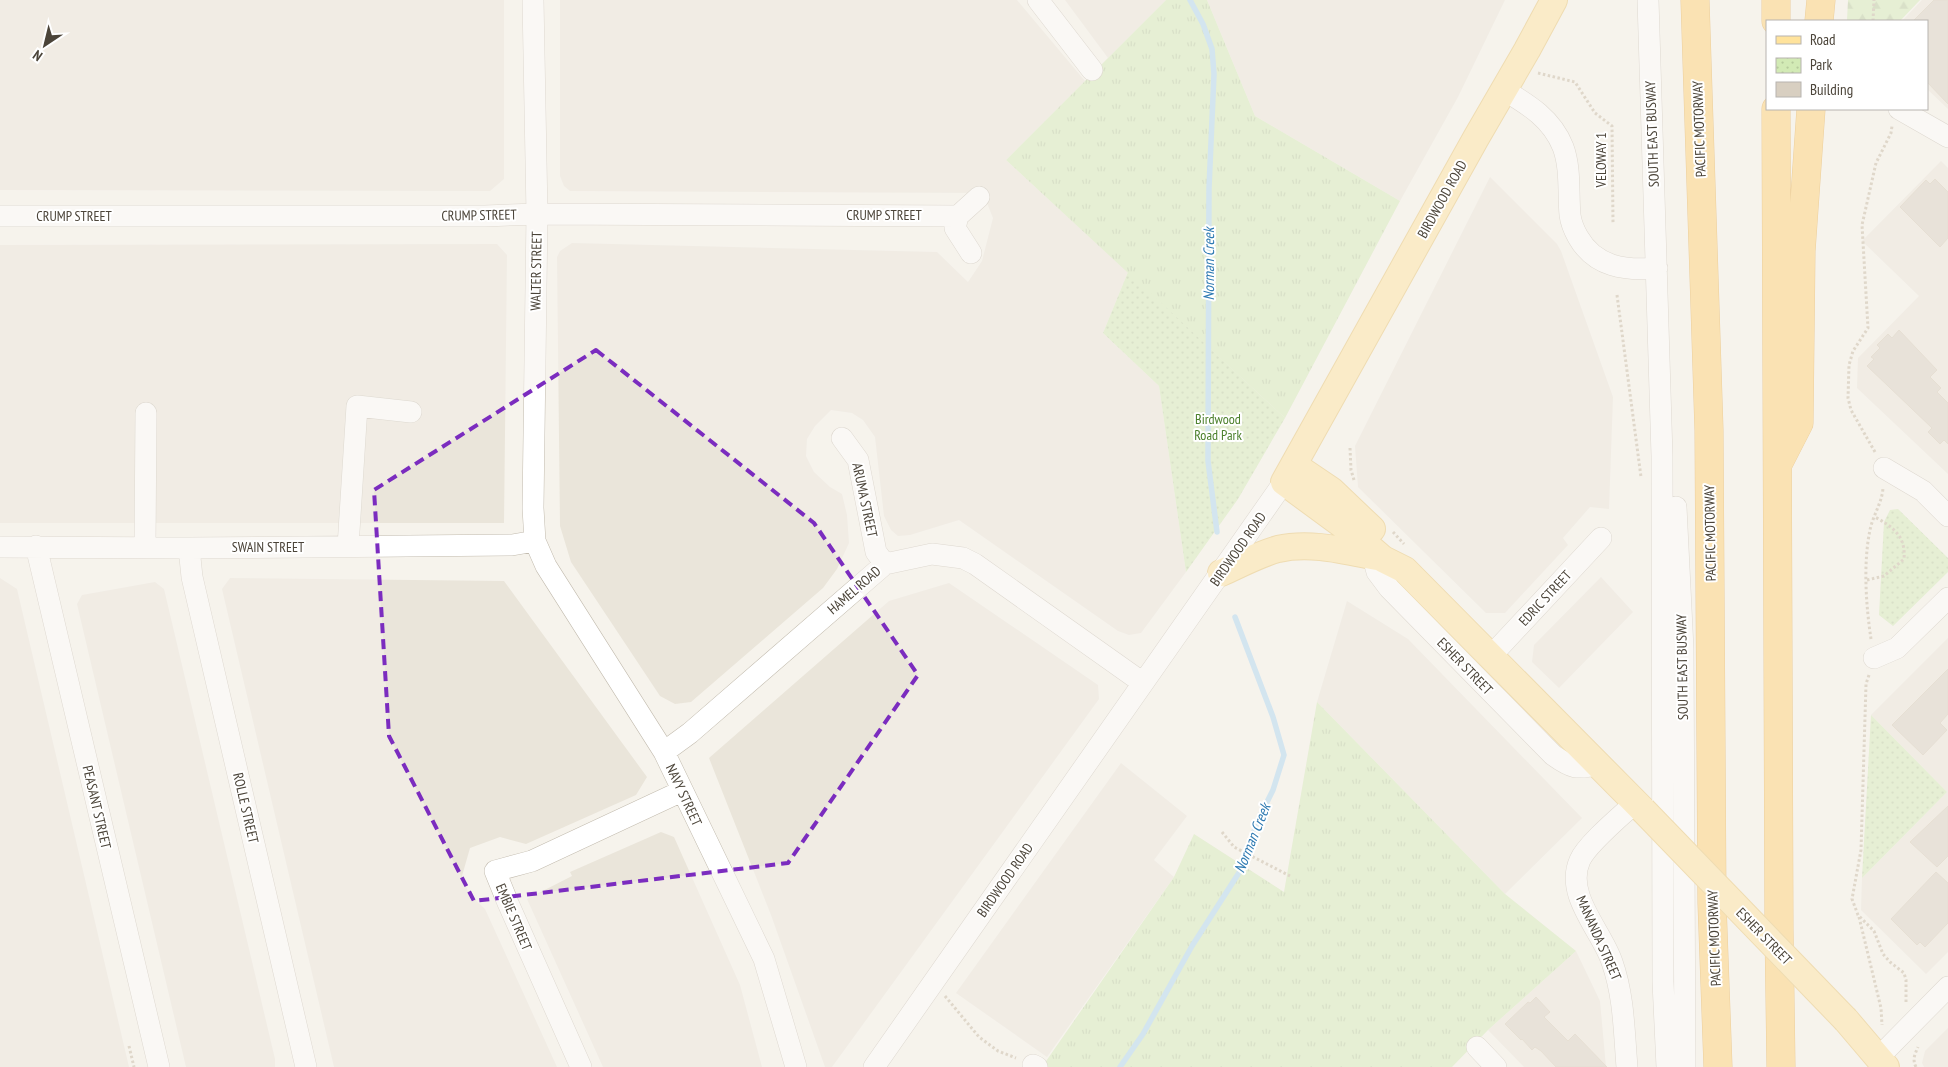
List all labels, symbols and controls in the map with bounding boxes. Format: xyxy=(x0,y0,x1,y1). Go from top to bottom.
north arrow xyxy=(20,20,70,70)
legend xyxy=(1766,20,1928,110)
text: Road xyxy=(1810,30,1836,49)
text: N xyxy=(29,46,46,65)
text: Park xyxy=(1810,55,1832,74)
street label: SOUTH EAST BUSWAY xyxy=(1641,80,1663,187)
street label: PACIFIC MOTORWAY xyxy=(1688,80,1710,178)
text: Building xyxy=(1810,80,1853,99)
street label: VELOWAY 1 xyxy=(1592,132,1610,189)
street label: BIRDWOOD ROAD xyxy=(1413,157,1471,241)
street label: CRUMP STREET xyxy=(441,205,518,225)
street label: CRUMP STREET xyxy=(846,206,922,224)
street label: CRUMP STREET xyxy=(36,207,112,225)
water label: Norman Creek xyxy=(1199,225,1218,301)
street label: WALTER STREET xyxy=(526,230,546,311)
park label: Birdwood Road Park xyxy=(1194,410,1242,444)
street label: ARUMA STREET xyxy=(848,461,882,540)
street label: PACIFIC MOTORWAY xyxy=(1700,484,1720,581)
street label: BIRDWOOD ROAD xyxy=(1206,509,1270,589)
street label: SWAIN STREET xyxy=(232,538,305,556)
street label: HAMEL ROAD xyxy=(824,562,884,618)
street label: EDRIC STREET xyxy=(1515,566,1576,630)
street label: SOUTH EAST BUSWAY xyxy=(1672,613,1692,720)
street label: ESHER STREET xyxy=(1433,634,1497,699)
street label: NAVY STREET xyxy=(662,761,706,829)
street label: PEASANT STREET xyxy=(79,764,116,851)
street label: ROLLE STREET xyxy=(229,771,263,846)
water label: Norman Creek xyxy=(1230,799,1275,875)
street label: BIRDWOOD ROAD xyxy=(973,840,1037,920)
street label: EMBIE STREET xyxy=(492,881,536,954)
street label: PACIFIC MOTORWAY xyxy=(1703,889,1725,987)
street label: MANANDA STREET xyxy=(1572,893,1626,984)
street label: ESHER STREET xyxy=(1732,904,1796,969)

